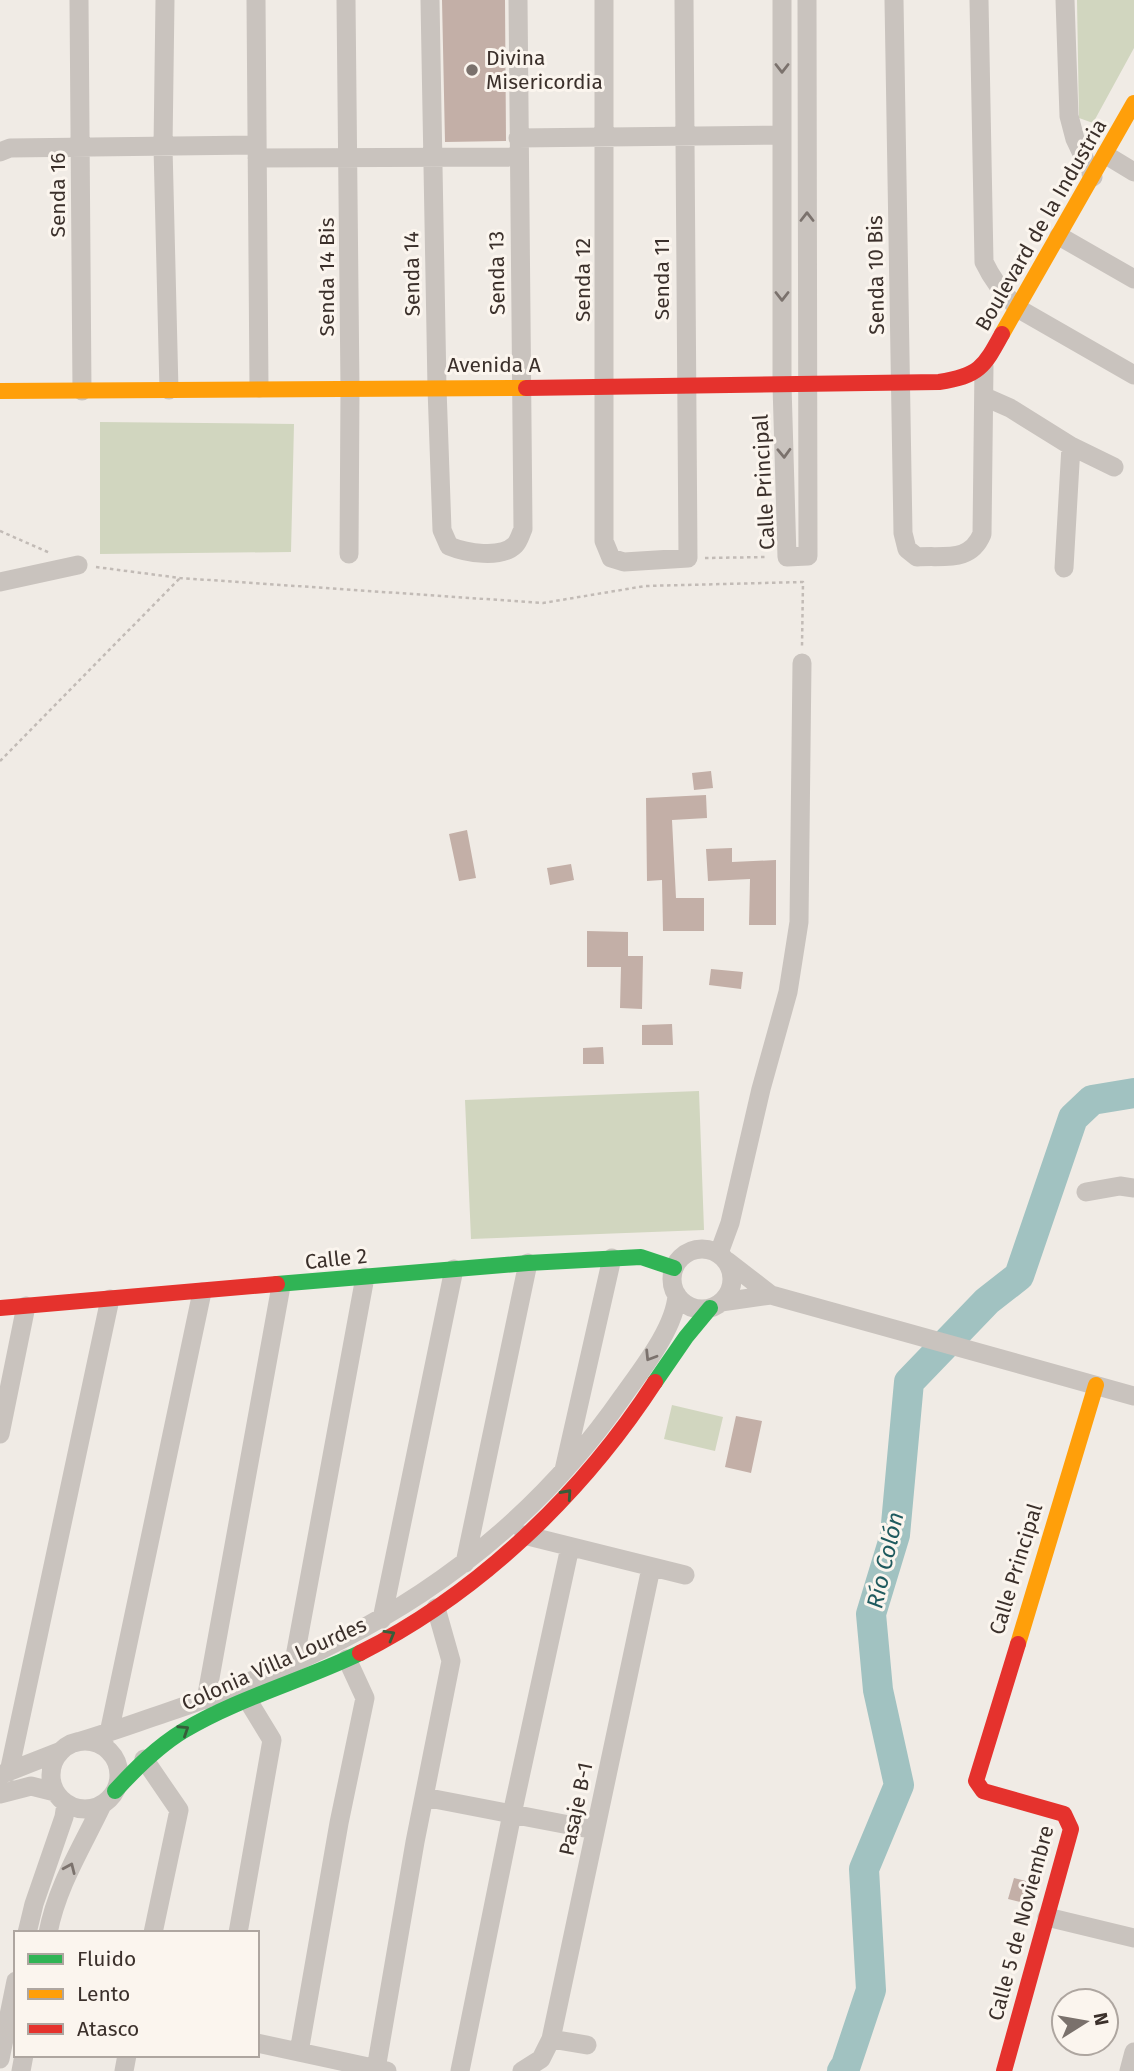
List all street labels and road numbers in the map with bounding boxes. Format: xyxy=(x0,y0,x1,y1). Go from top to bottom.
street label: Boulevard de la Industria xyxy=(970,114,1112,336)
street label: Senda 16 xyxy=(45,152,71,238)
street label: Senda 10 Bis xyxy=(862,215,890,335)
street label: Senda 14 Bis xyxy=(314,217,340,337)
street label: Senda 14 xyxy=(398,231,426,317)
street label: Senda 13 xyxy=(483,231,511,315)
street label: Senda 12 xyxy=(570,238,596,322)
street label: Senda 11 xyxy=(649,238,675,320)
street label: Avenida A xyxy=(447,352,541,378)
street label: Calle Principal xyxy=(747,414,781,550)
street label: Calle 2 xyxy=(304,1243,368,1275)
street label: Calle Principal xyxy=(984,1500,1048,1638)
street label: Colonia Villa Lourdes xyxy=(178,1611,371,1716)
street label: Pasaje B-1 xyxy=(553,1760,599,1858)
street label: Calle 5 de Noviembre xyxy=(982,1822,1060,2024)

